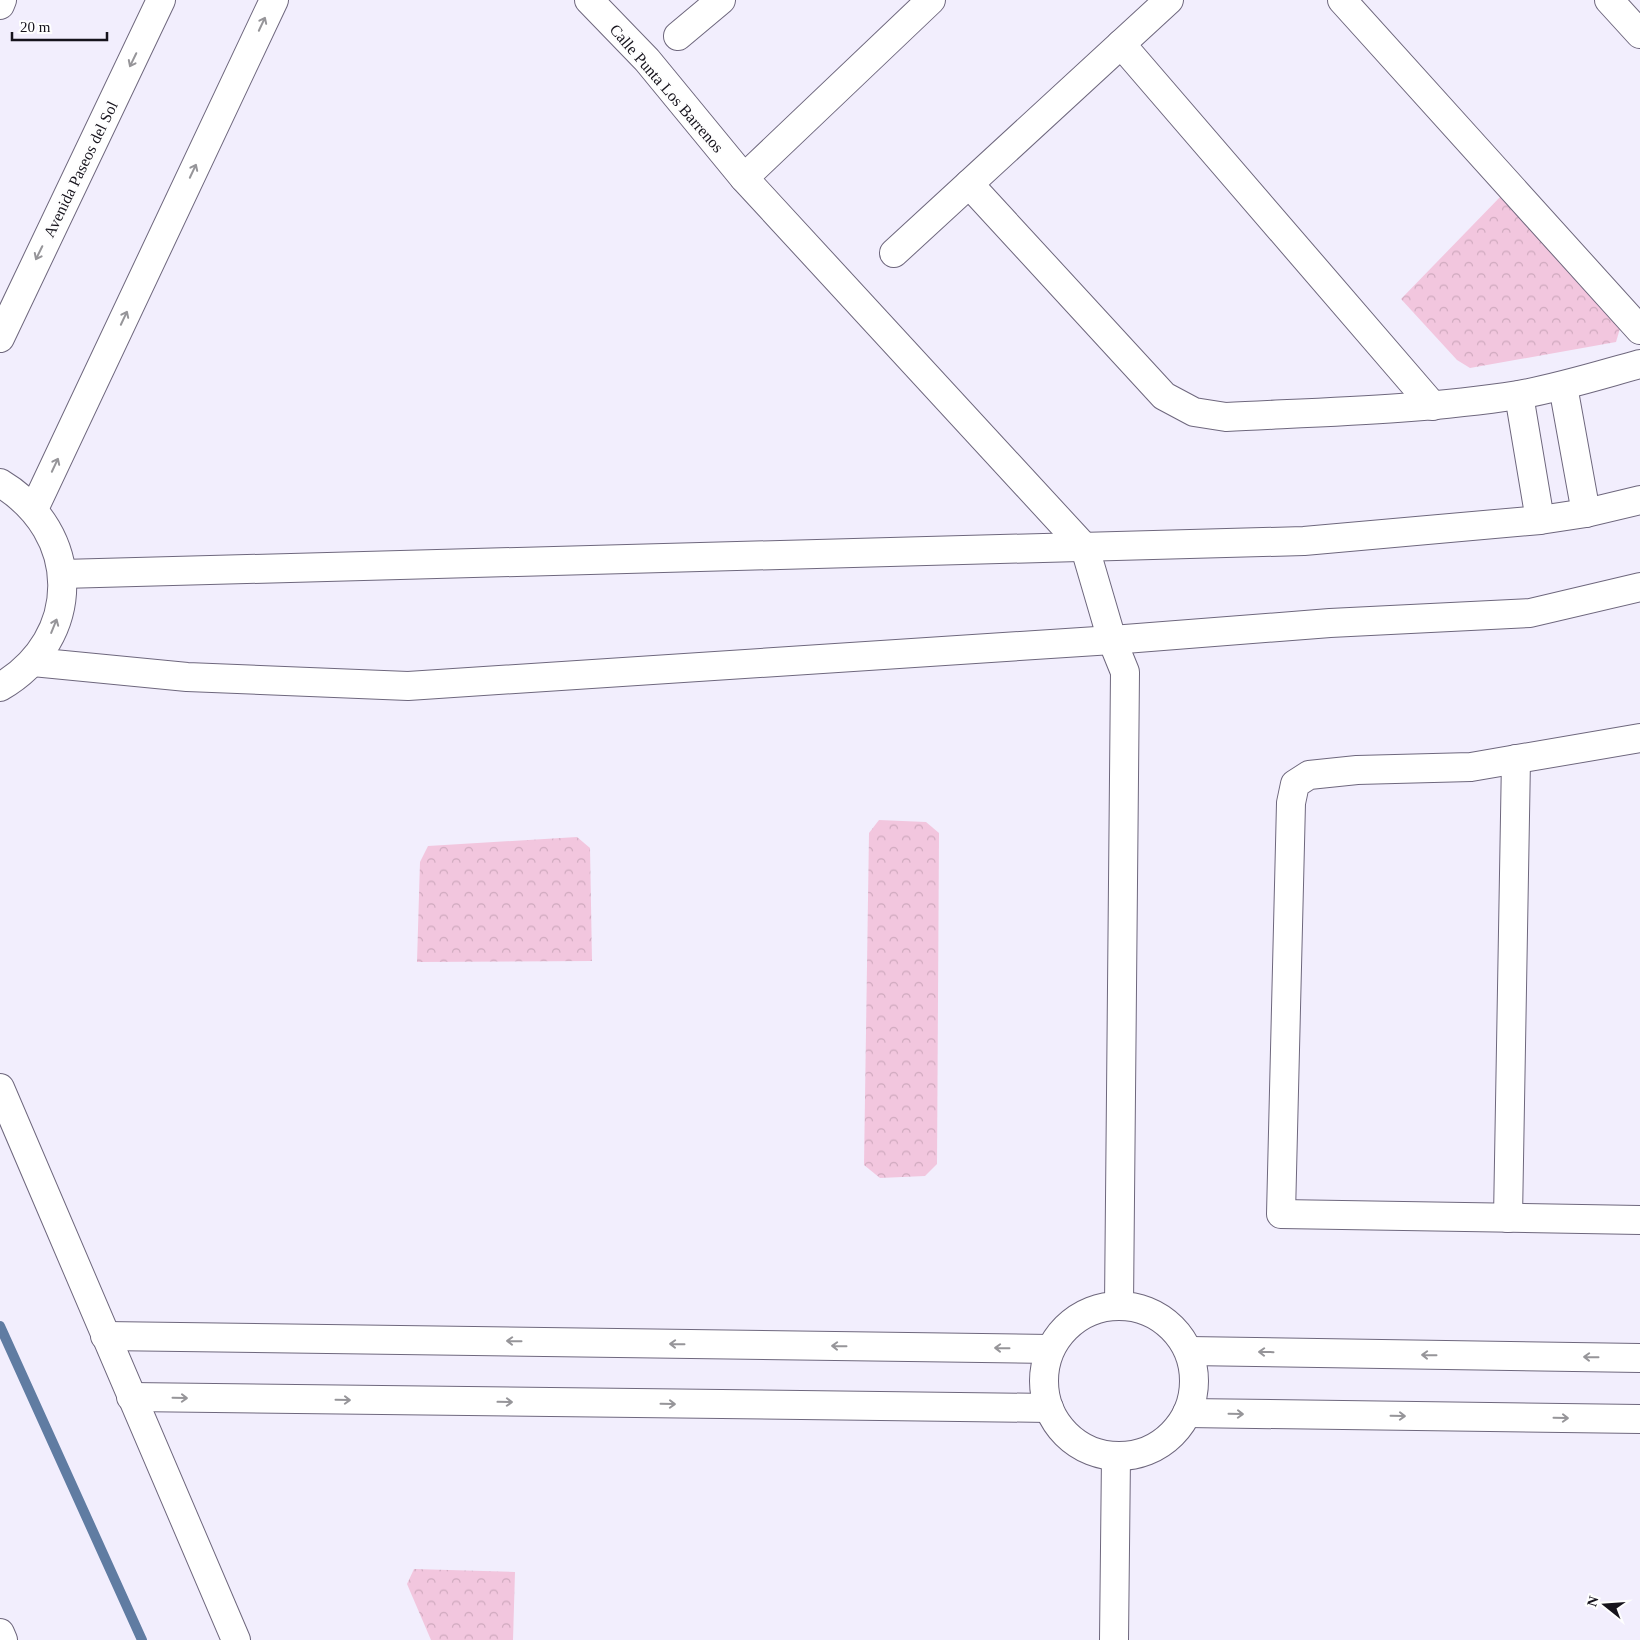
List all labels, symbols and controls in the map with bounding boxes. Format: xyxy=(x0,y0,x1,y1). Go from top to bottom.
scale bar xyxy=(12,10,108,42)
one-way arrow xyxy=(258,17,268,32)
text: 20 m xyxy=(20,19,51,35)
street label: Calle Punta Los Barrenos xyxy=(606,21,727,156)
one-way arrow xyxy=(127,52,137,67)
street label: Avenida Paseos del Sol xyxy=(40,98,121,240)
one-way arrow xyxy=(189,164,198,179)
one-way arrow xyxy=(34,246,44,261)
one-way arrow xyxy=(120,311,129,326)
one-way arrow xyxy=(50,458,60,473)
one-way arrow xyxy=(50,619,59,634)
one-way arrow xyxy=(506,1337,522,1346)
one-way arrow xyxy=(669,1339,685,1349)
one-way arrow xyxy=(831,1341,848,1351)
one-way arrow xyxy=(994,1344,1010,1353)
one-way arrow xyxy=(1259,1348,1275,1357)
one-way arrow xyxy=(1421,1350,1438,1360)
one-way arrow xyxy=(1584,1352,1600,1362)
one-way arrow xyxy=(172,1393,188,1403)
one-way arrow xyxy=(334,1395,350,1405)
one-way arrow xyxy=(496,1397,513,1407)
one-way arrow xyxy=(659,1399,675,1409)
one-way arrow xyxy=(1227,1409,1243,1418)
one-way arrow xyxy=(1390,1411,1406,1421)
one-way arrow xyxy=(1552,1413,1568,1423)
north arrow xyxy=(1580,1580,1630,1630)
text: N xyxy=(1584,1594,1602,1608)

